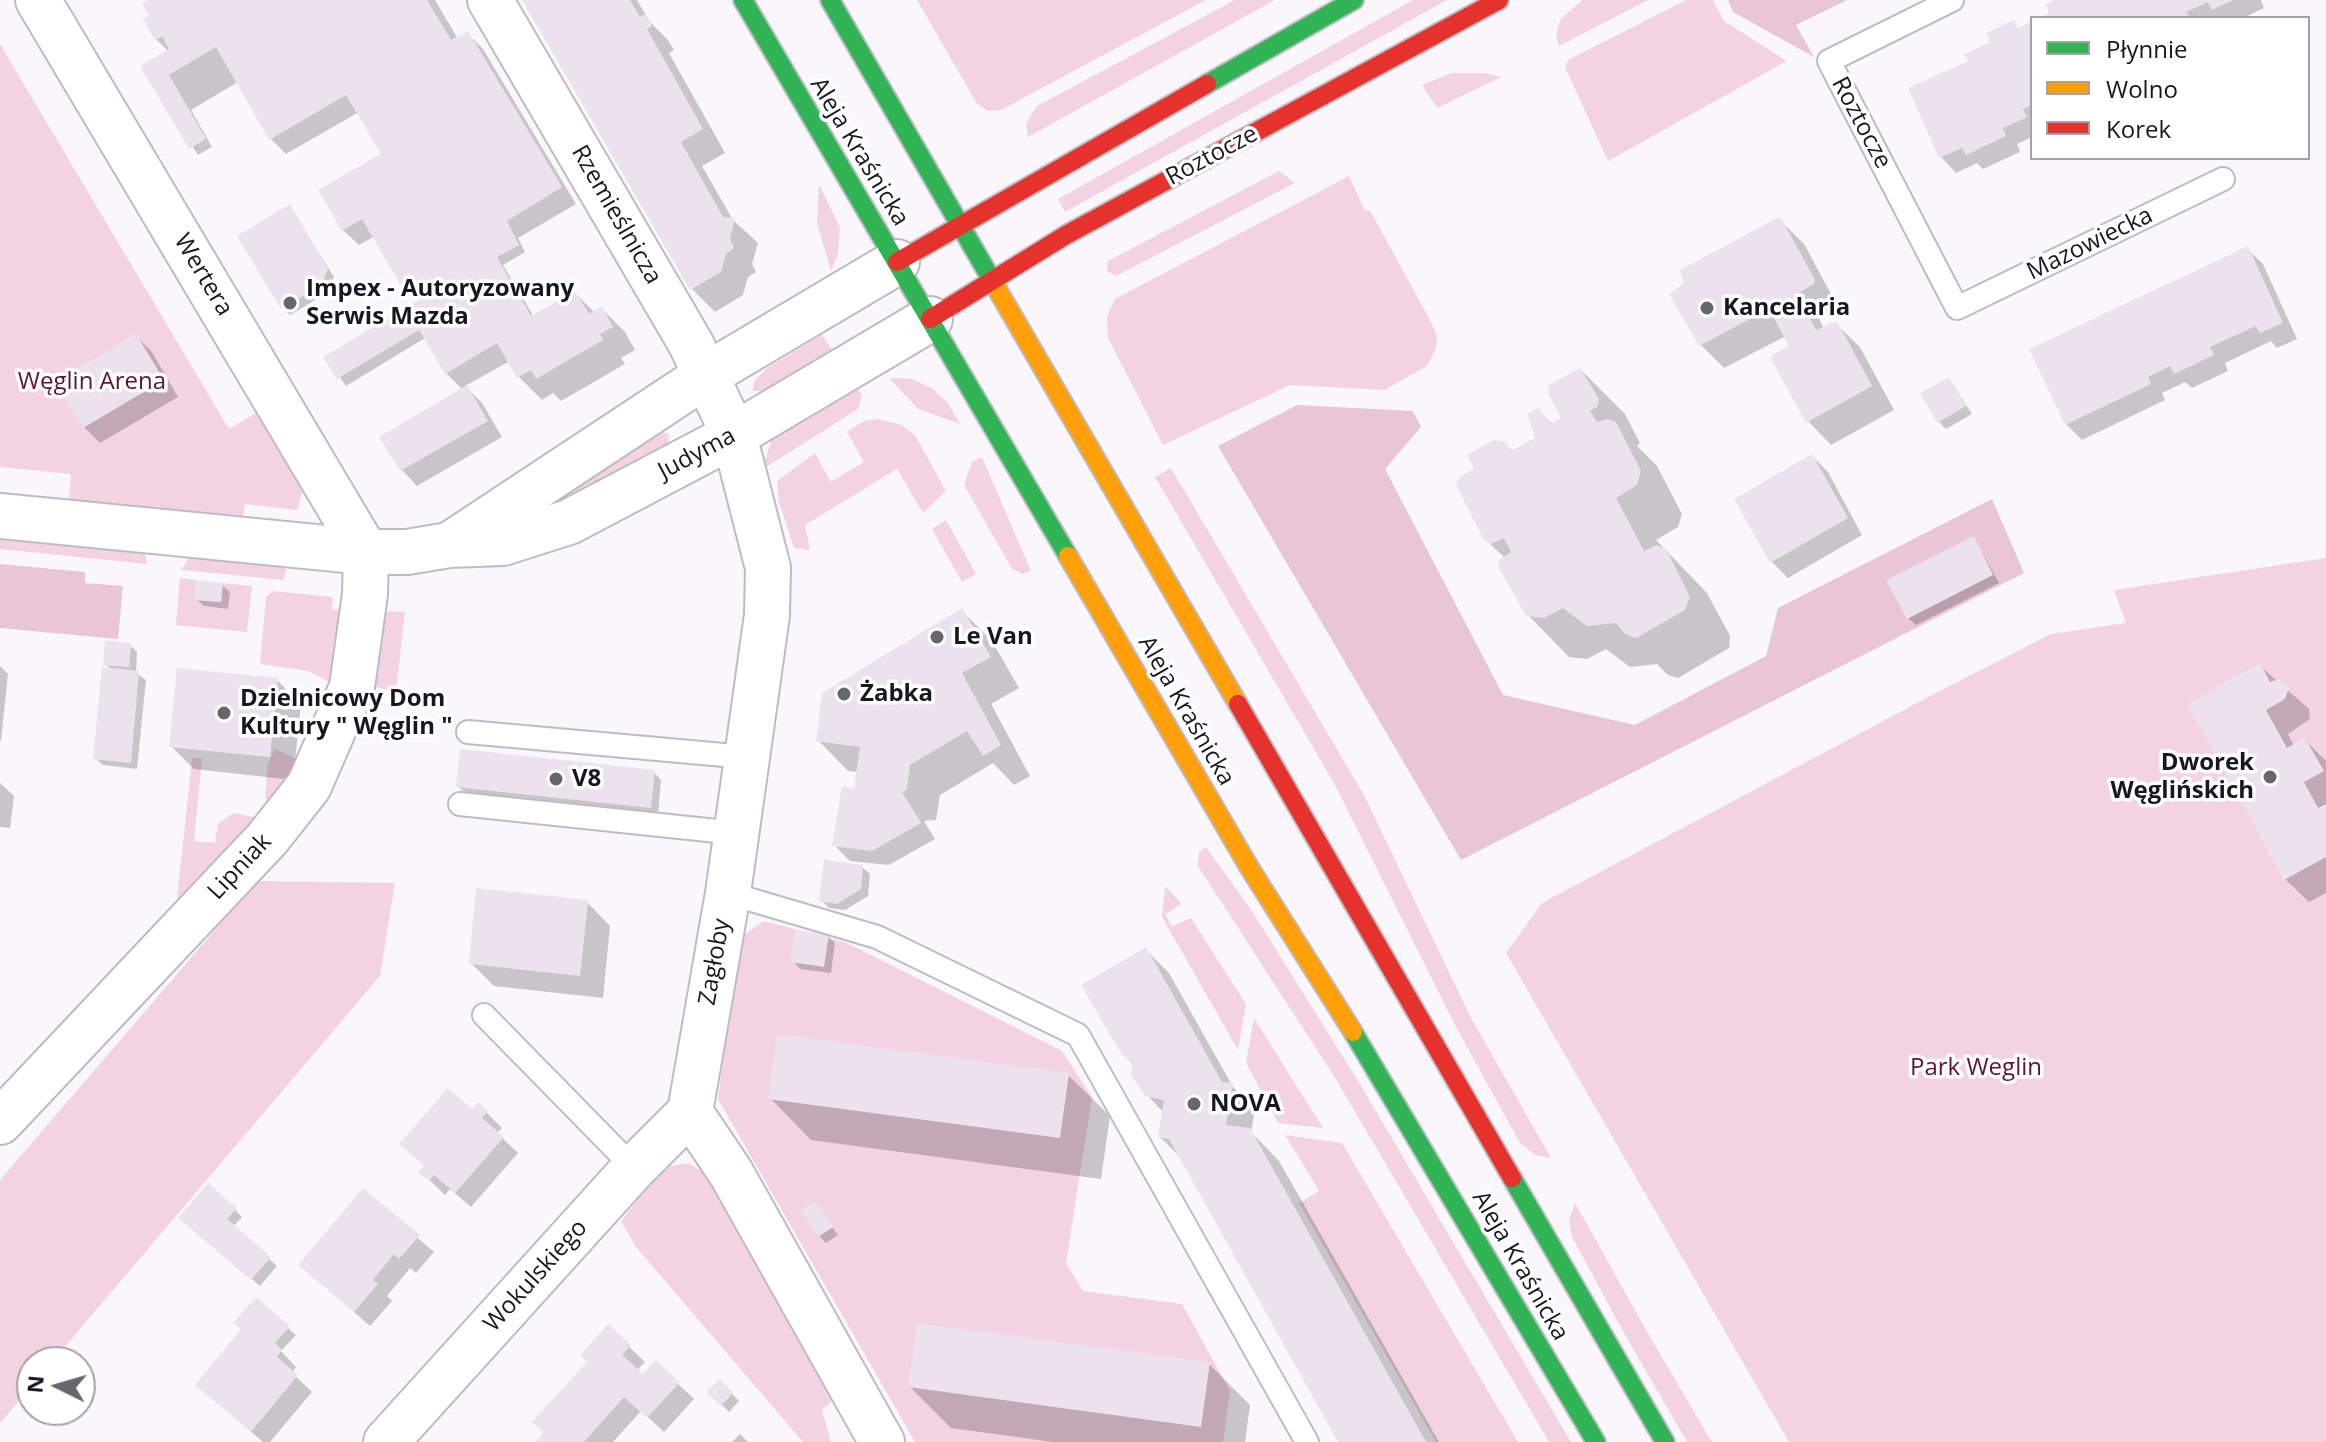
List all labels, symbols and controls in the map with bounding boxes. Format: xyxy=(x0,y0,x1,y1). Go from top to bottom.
legend xyxy=(2030,16,2310,160)
text: Płynnie xyxy=(2106,32,2188,65)
street label: Roztocze xyxy=(1825,72,1897,174)
text: Wolno xyxy=(2106,72,2178,105)
street label: Aleja Kraśnicka xyxy=(803,73,915,231)
text: Korek xyxy=(2106,112,2171,145)
street label: Roztocze xyxy=(1161,120,1263,192)
street label: Rzemieślnicza xyxy=(565,140,667,290)
street label: Mazowiecka xyxy=(2022,201,2158,287)
street label: Wertera xyxy=(167,229,239,321)
place label: Impex - Autoryzowany Serwis Mazda xyxy=(306,275,574,331)
marker: Impex - Autoryzowany Serwis Mazda xyxy=(281,294,299,312)
place label: Kancelaria xyxy=(1723,294,1850,322)
marker: Kancelaria xyxy=(1698,299,1716,317)
park label: Węglin Arena xyxy=(18,368,166,396)
street label: Judyma xyxy=(653,422,741,486)
place label: Le Van xyxy=(953,623,1033,651)
marker: Le Van xyxy=(928,628,946,646)
street label: Aleja Kraśnicka xyxy=(1132,631,1240,791)
place label: Żabka xyxy=(860,680,933,708)
place label: Dzielnicowy Dom Kultury " Węglin " xyxy=(240,685,453,741)
marker: Żabka xyxy=(835,685,853,703)
marker: Dzielnicowy Dom Kultury " Węglin " xyxy=(215,704,233,722)
place label: Dworek Węglińskich xyxy=(2110,749,2254,805)
place label: V8 xyxy=(572,765,601,793)
marker: Dworek Węglińskich xyxy=(2261,768,2279,786)
marker: V8 xyxy=(547,770,565,788)
street label: Lipniak xyxy=(202,828,278,906)
street label: Zagłoby xyxy=(693,917,737,1007)
park label: Park Weglin xyxy=(1910,1054,2042,1082)
place label: NOVA xyxy=(1210,1090,1281,1118)
marker: NOVA xyxy=(1185,1095,1203,1113)
street label: Aleja Kraśnicka xyxy=(1466,1186,1574,1346)
street label: Wokulskiego xyxy=(478,1214,594,1338)
north arrow xyxy=(16,1346,96,1426)
text: N xyxy=(18,1374,50,1394)

